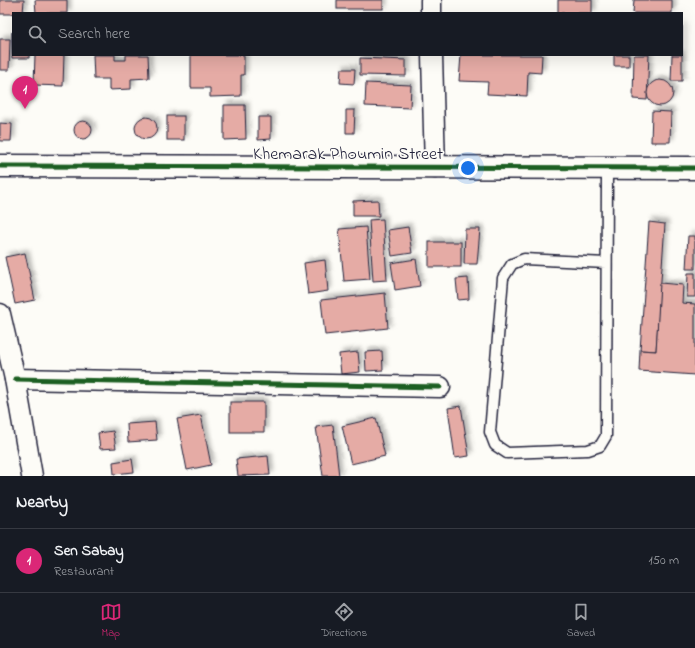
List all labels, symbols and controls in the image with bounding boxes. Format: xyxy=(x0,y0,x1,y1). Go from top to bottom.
search box xyxy=(12,12,683,56)
icon: search xyxy=(26,23,48,45)
text: Search here xyxy=(58,23,130,45)
pin: 1 xyxy=(12,76,38,109)
street label: Khemarak Phoumin Street xyxy=(253,142,443,168)
your location xyxy=(458,158,478,178)
text: Nearby xyxy=(16,490,68,515)
text: Sen Sabay xyxy=(54,540,124,562)
text: 1 xyxy=(27,551,31,570)
text: 150 m xyxy=(648,551,679,570)
text: Restaurant xyxy=(54,562,114,581)
tab: Map xyxy=(100,601,122,641)
tab: Directions xyxy=(321,601,367,641)
tab: Saved xyxy=(567,601,595,641)

